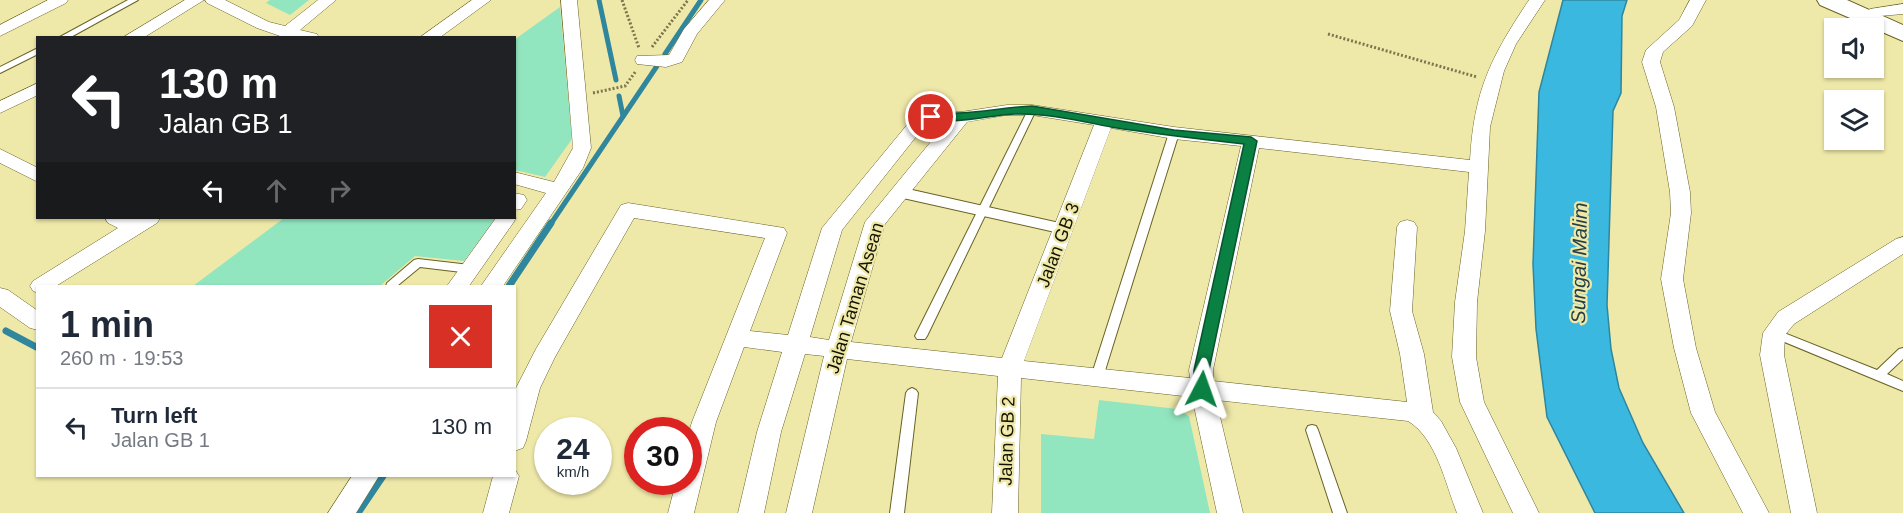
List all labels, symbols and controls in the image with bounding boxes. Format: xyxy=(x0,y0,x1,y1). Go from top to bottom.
map controls xyxy=(1824,18,1884,150)
button: sound xyxy=(1824,18,1884,78)
icon: left xyxy=(60,60,138,138)
text: 130 m xyxy=(159,60,278,107)
button: layers xyxy=(1824,90,1884,150)
pin xyxy=(905,91,956,142)
icon: arrive xyxy=(914,100,947,133)
text: Jalan GB 1 xyxy=(159,109,293,139)
icon: left xyxy=(197,174,230,207)
icon: ahead xyxy=(260,174,293,207)
icon: right xyxy=(323,174,356,207)
street label: Jalan GB 3 xyxy=(1033,200,1083,290)
water label: Sungai Malim xyxy=(1567,202,1591,324)
street label: Jalan Taman Asean xyxy=(823,220,887,376)
text: 1 min xyxy=(60,304,154,345)
button: close xyxy=(429,305,492,368)
text: 260 m · 19:53 xyxy=(60,347,183,369)
position arrow xyxy=(1170,357,1234,421)
street label: Jalan GB 2 xyxy=(995,396,1019,486)
text: Turn left xyxy=(111,403,197,428)
icon: left xyxy=(60,411,93,444)
text: 130 m xyxy=(431,414,492,439)
speed limit sign: 30 xyxy=(624,417,702,495)
text: Jalan GB 1 xyxy=(111,429,210,451)
text: 24 xyxy=(556,432,590,465)
text: km/h xyxy=(557,463,589,480)

